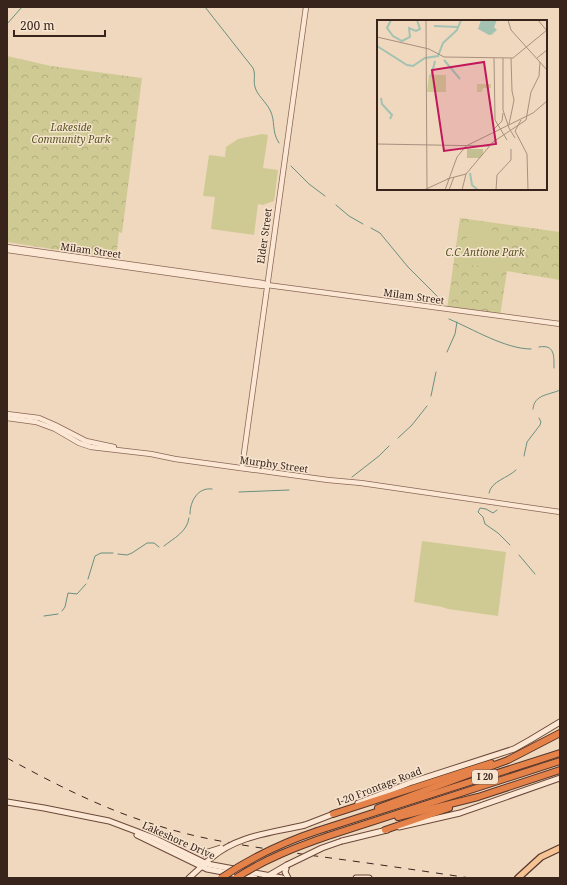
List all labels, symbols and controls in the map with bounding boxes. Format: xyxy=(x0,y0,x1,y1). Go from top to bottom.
scale bar xyxy=(14,12,105,38)
text: 200 m xyxy=(20,17,55,34)
inset map xyxy=(377,20,547,190)
park label: Lakeside Community Park xyxy=(32,120,111,146)
street label: Elder Street xyxy=(253,207,275,265)
street label: Milam Street xyxy=(60,239,123,261)
park label: C.C Antione Park xyxy=(446,245,525,259)
street label: Milam Street xyxy=(383,285,446,307)
street label: Murphy Street xyxy=(239,452,310,476)
street label: I-20 Frontage Road xyxy=(334,763,424,809)
road number: I 20 xyxy=(472,770,498,784)
street label: Lakeshore Drive xyxy=(140,818,218,862)

